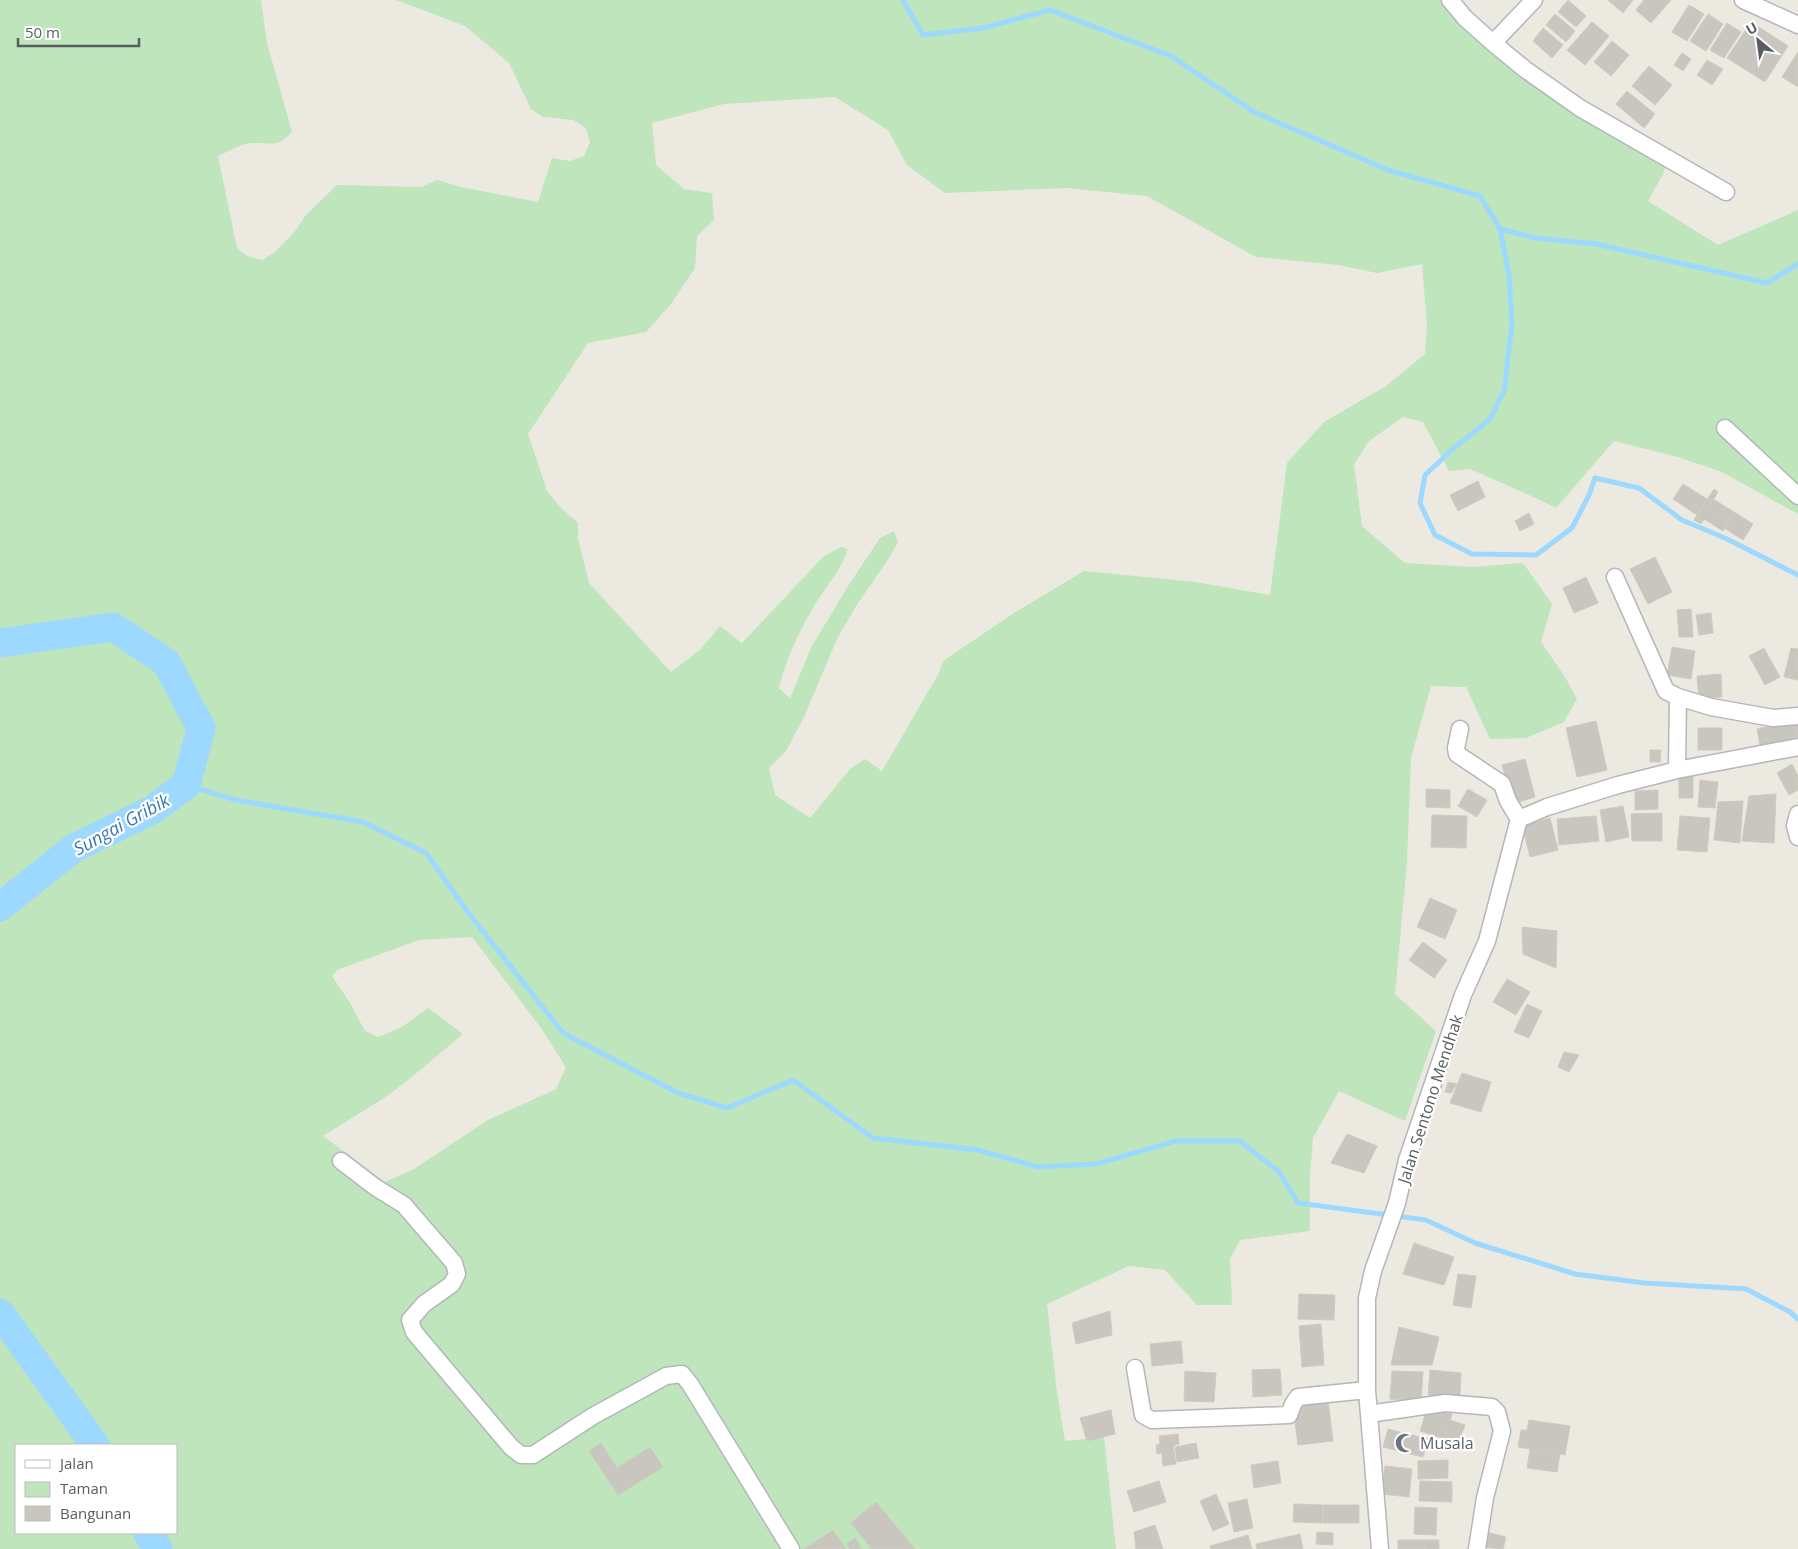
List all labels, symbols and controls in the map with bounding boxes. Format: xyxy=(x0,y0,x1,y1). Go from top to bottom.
scale bar xyxy=(18,15,139,47)
north arrow xyxy=(1733,15,1783,65)
text: U xyxy=(1742,17,1761,39)
text: 50 m xyxy=(25,22,60,42)
water label: Sungai Gribik xyxy=(69,787,174,860)
street label: Jalan Sentono Mendhak xyxy=(1392,1011,1468,1188)
mosque icon: Musala xyxy=(1394,1432,1416,1454)
place label: Musala xyxy=(1420,1432,1474,1454)
legend xyxy=(15,1444,178,1534)
text: Jalan xyxy=(58,1453,94,1473)
text: Taman xyxy=(60,1478,108,1498)
text: Bangunan xyxy=(60,1503,131,1523)

